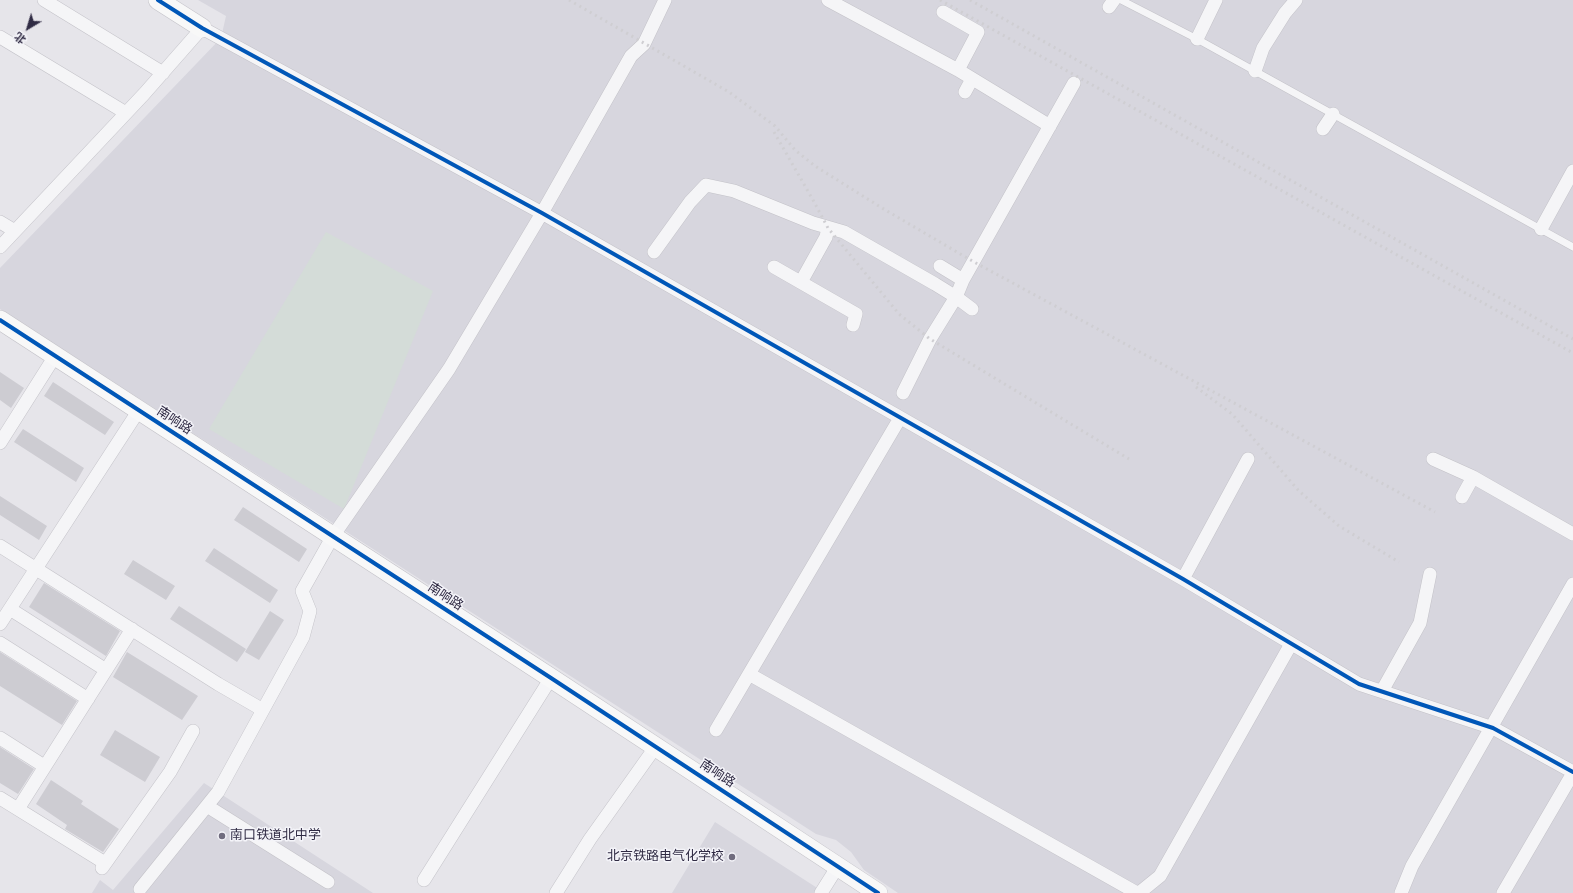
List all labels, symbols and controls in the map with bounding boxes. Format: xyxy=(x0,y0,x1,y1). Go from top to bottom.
north arrow xyxy=(8,8,48,48)
text: 北 xyxy=(12,29,29,46)
street label: 南响路 xyxy=(153,404,195,438)
street label: 南响路 xyxy=(424,580,466,614)
street label: 南响路 xyxy=(696,757,738,791)
place label: 南口铁道北中学 xyxy=(230,828,321,844)
marker: 南口铁道北中学 xyxy=(217,831,227,841)
place label: 北京铁路电气化学校 xyxy=(607,849,724,865)
marker: 北京铁路电气化学校 xyxy=(727,852,737,862)

